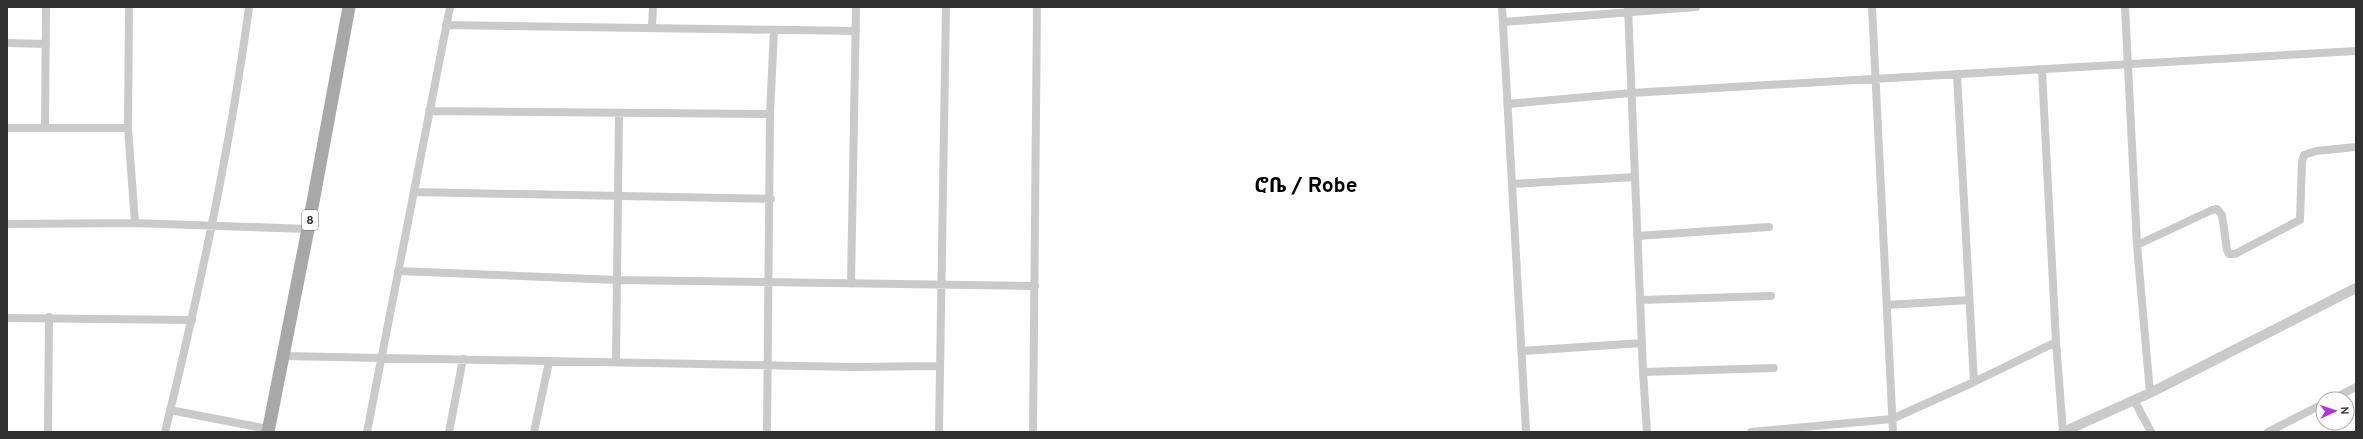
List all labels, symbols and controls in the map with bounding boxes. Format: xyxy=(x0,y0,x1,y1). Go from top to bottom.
district label: ሮቤ / Robe xyxy=(1255,173,1357,200)
road number: 8 xyxy=(302,210,318,230)
north arrow xyxy=(2315,391,2355,431)
text: N xyxy=(2337,406,2351,415)

